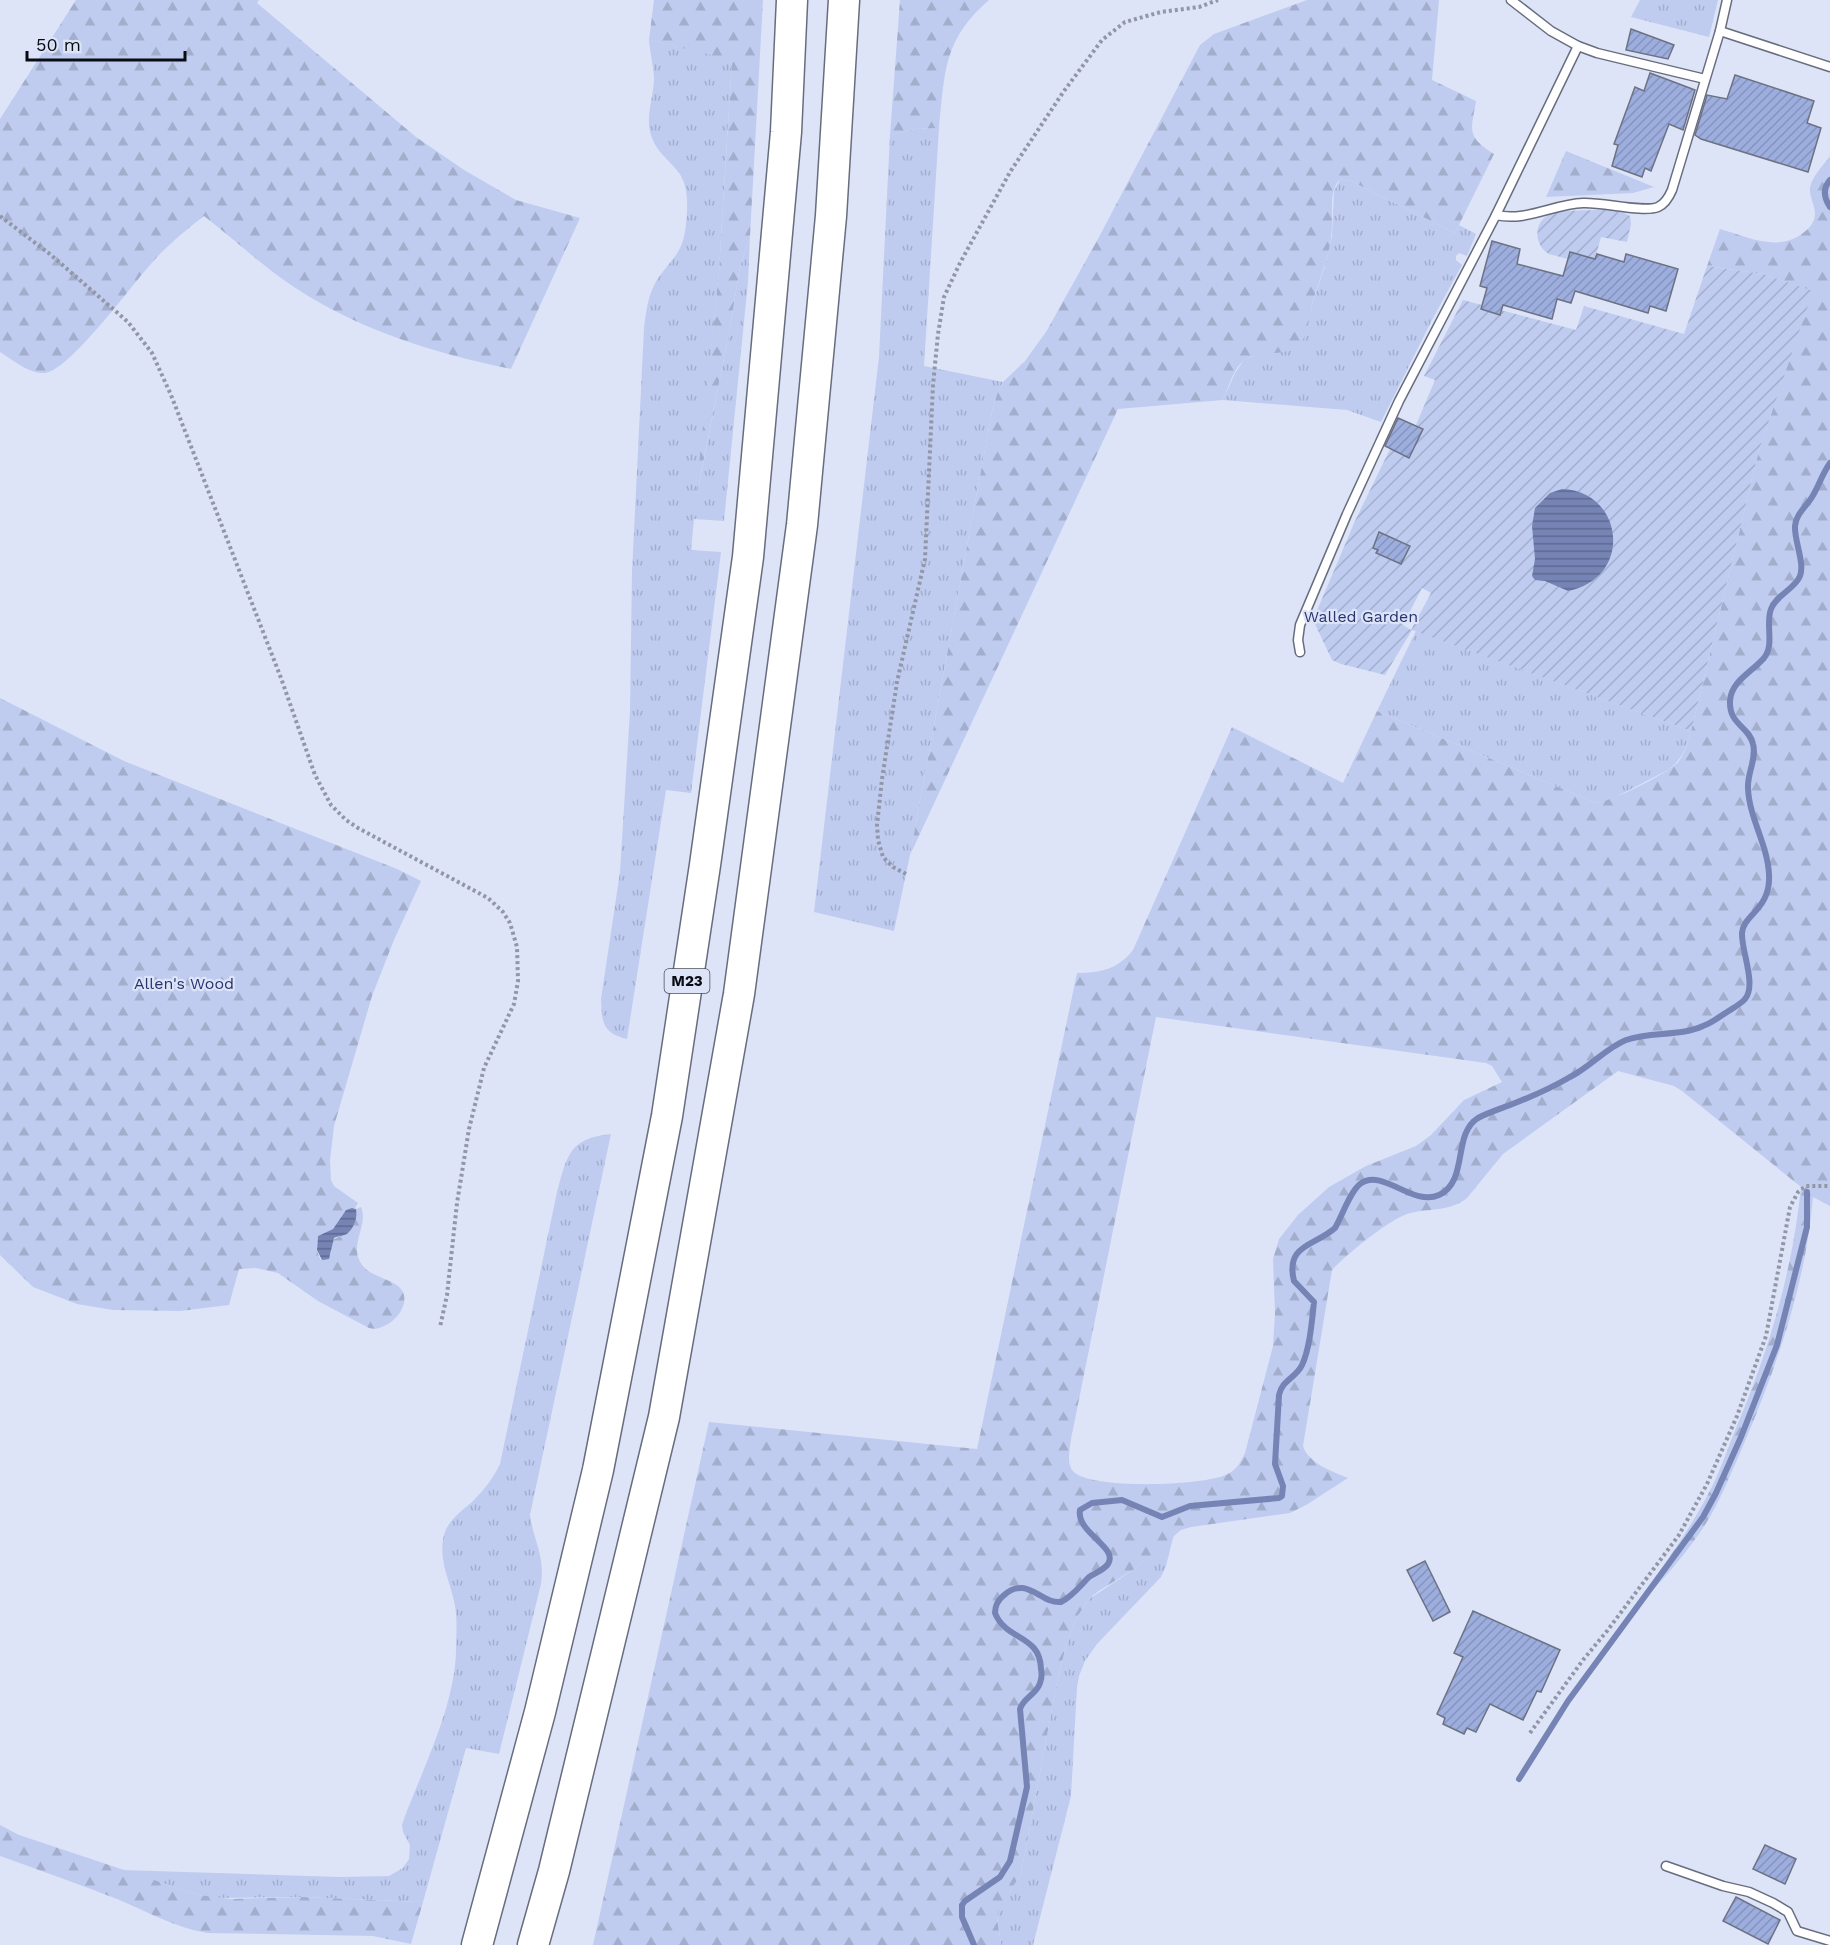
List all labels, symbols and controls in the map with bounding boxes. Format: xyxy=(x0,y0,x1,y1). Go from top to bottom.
scale bar xyxy=(27,24,184,62)
text: 50 m xyxy=(36,34,81,55)
park label: Walled Garden xyxy=(1304,607,1418,626)
road number: M23 xyxy=(664,969,710,993)
park label: Allen's Wood xyxy=(134,974,234,993)

